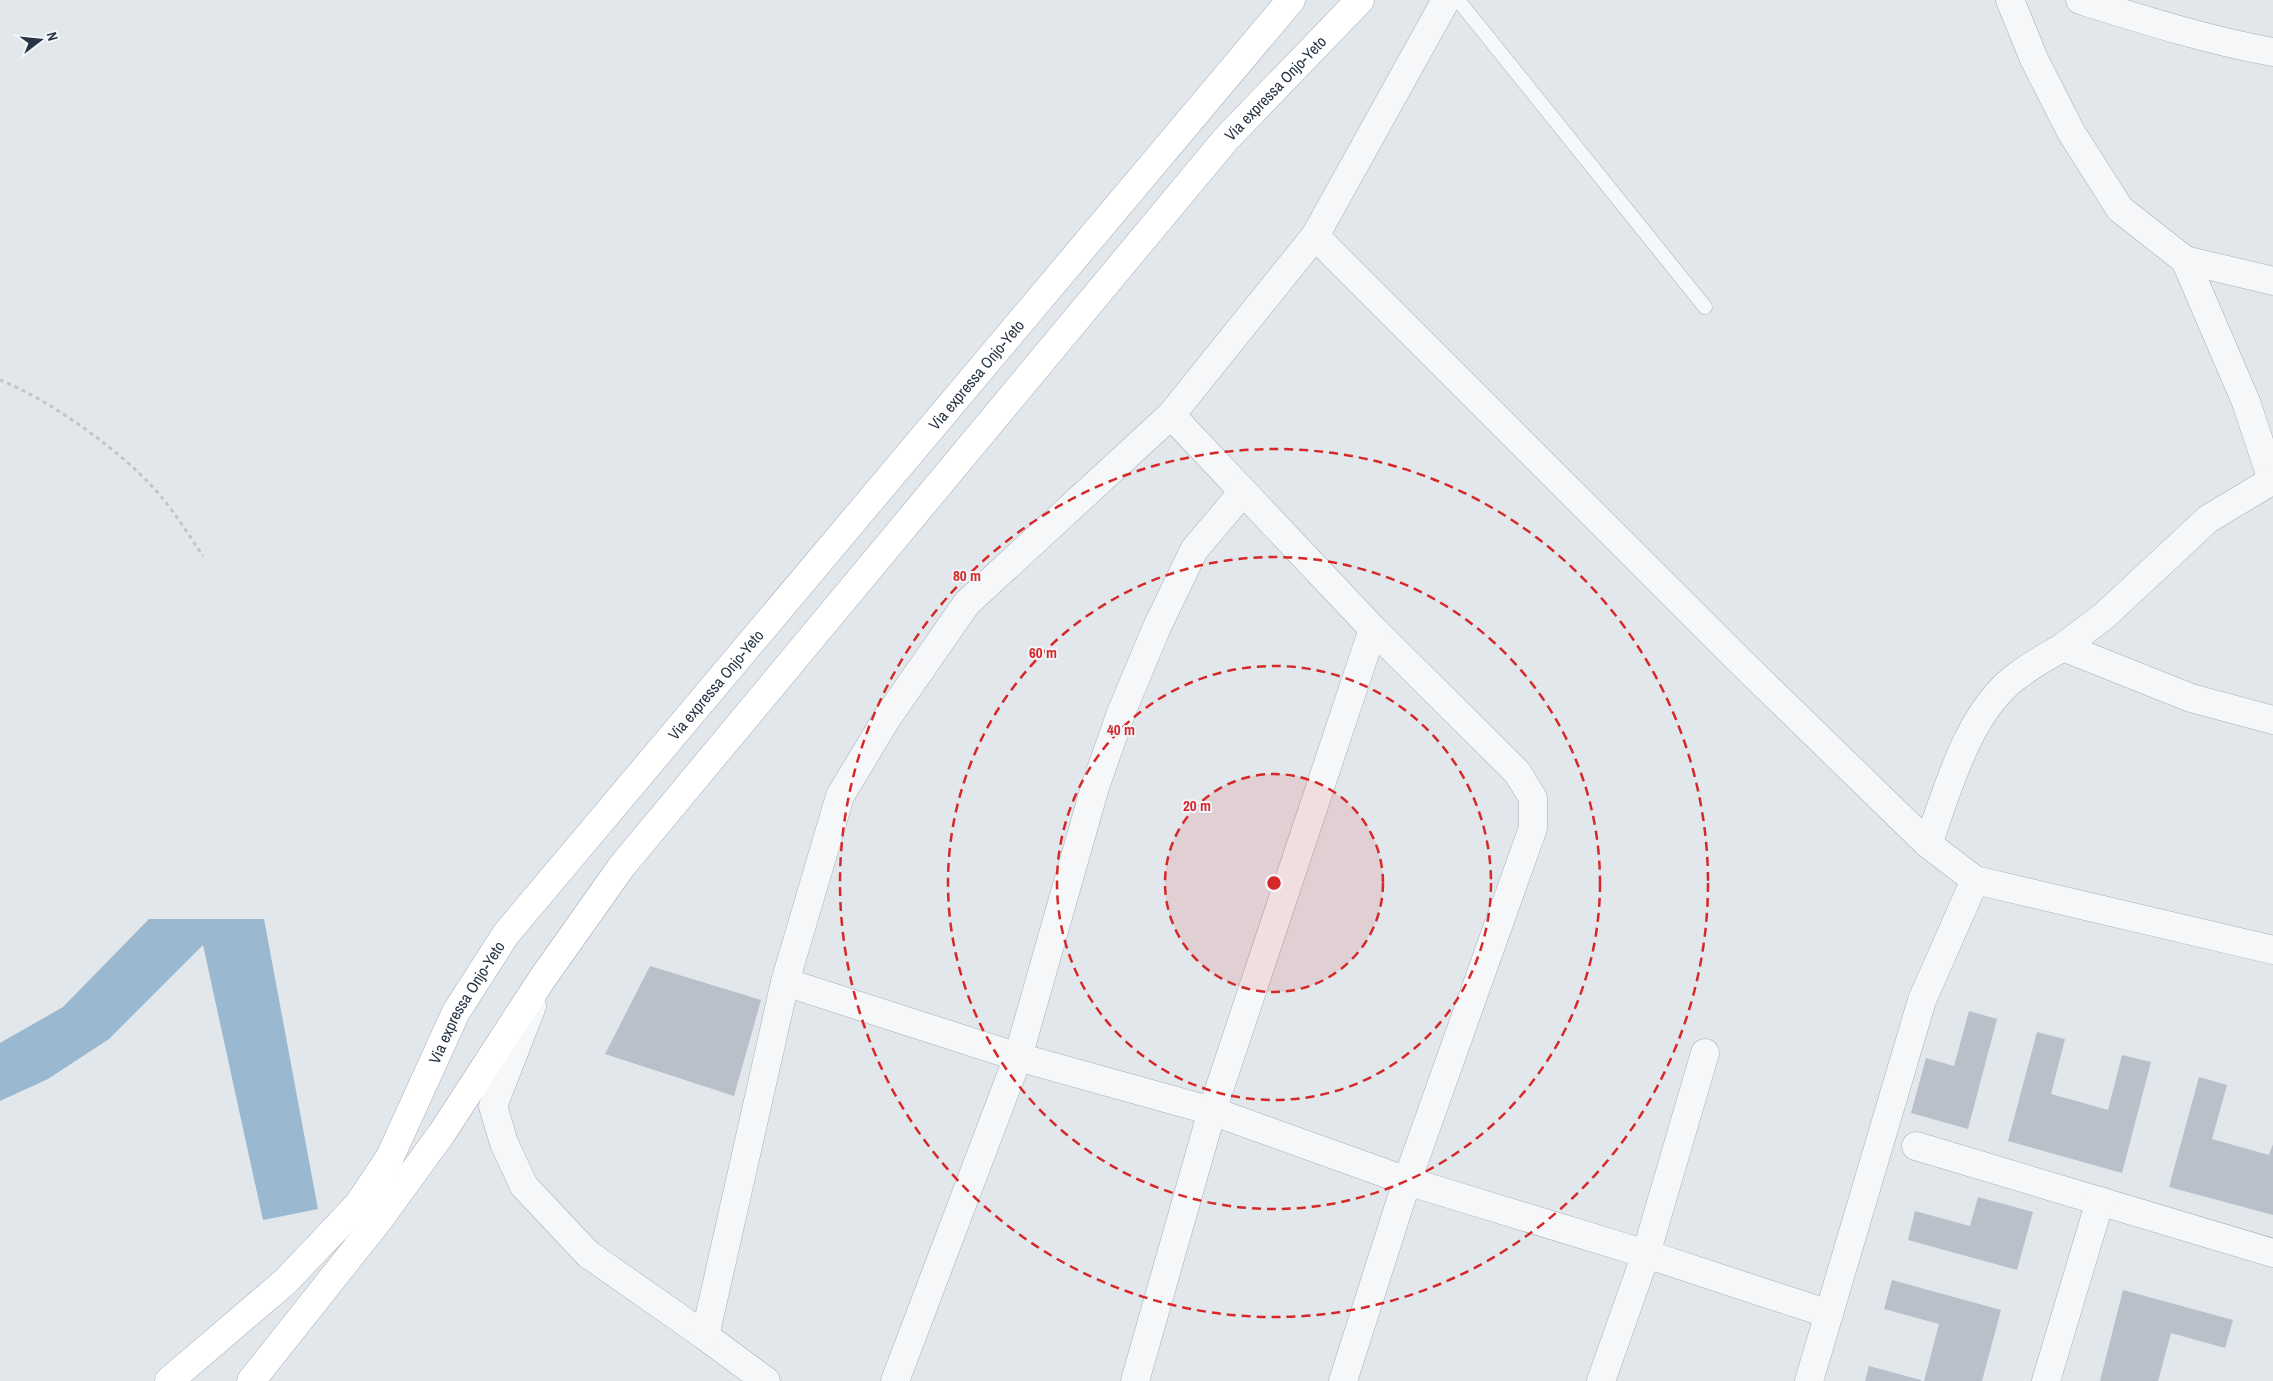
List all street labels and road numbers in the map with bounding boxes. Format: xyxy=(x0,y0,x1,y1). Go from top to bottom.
street label: Via expressa Onjo-Yeto xyxy=(1219,31,1331,145)
street label: Via expressa Onjo-Yeto xyxy=(923,315,1029,435)
street label: Via expressa Onjo-Yeto xyxy=(663,625,768,745)
street label: Via expressa Onjo-Yeto xyxy=(423,937,510,1067)

